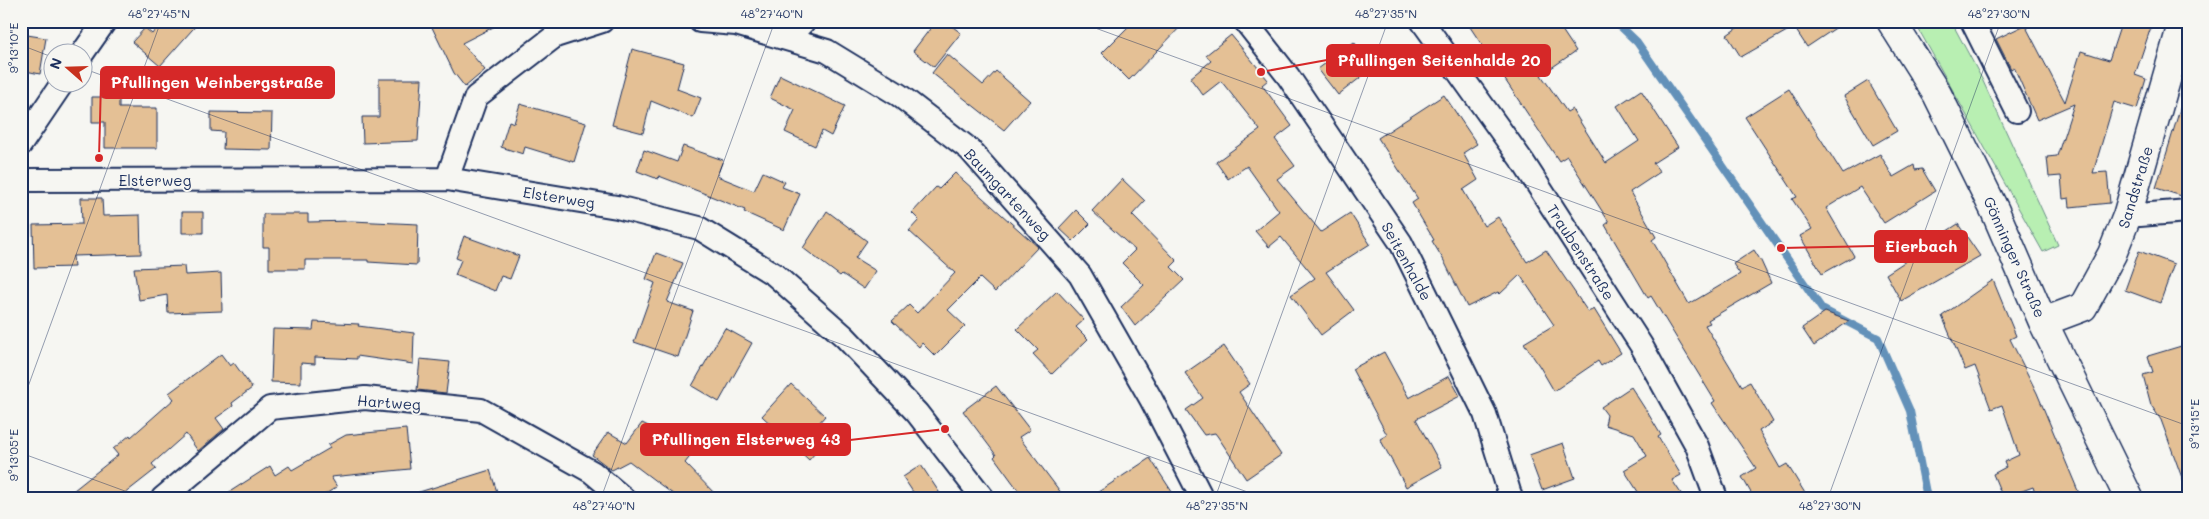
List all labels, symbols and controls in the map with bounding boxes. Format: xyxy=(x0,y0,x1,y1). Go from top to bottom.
text: 48°27'45"N xyxy=(128,5,190,21)
text: 48°27'40"N xyxy=(741,5,803,21)
text: 48°27'35"N xyxy=(1355,5,1417,21)
text: 48°27'30"N xyxy=(1968,5,2030,21)
text: 9°13'10"E xyxy=(5,23,21,73)
north arrow xyxy=(42,42,92,92)
callout: Pfullingen Seitenhalde 20 xyxy=(1327,45,1550,76)
text: Pfullingen Seitenhalde 20 xyxy=(1337,49,1541,70)
text: N xyxy=(45,55,66,72)
callout: Pfullingen Weinbergstraße xyxy=(101,67,334,98)
text: Pfullingen Weinbergstraße xyxy=(111,71,323,92)
street label: Sandstraße xyxy=(2113,143,2157,231)
street label: Baumgartenweg xyxy=(960,144,1056,244)
street label: Elsterweg xyxy=(119,170,192,190)
street label: Elsterweg xyxy=(522,181,597,213)
street label: Gönninger Straße xyxy=(1979,193,2051,321)
street label: Traubenstraße xyxy=(1543,200,1619,304)
street label: Seitenhalde xyxy=(1377,218,1437,304)
callout: Eierbach xyxy=(1875,231,1967,262)
text: Eierbach xyxy=(1885,235,1957,256)
street label: Hartweg xyxy=(356,390,422,414)
text: 9°13'15"E xyxy=(2186,399,2202,449)
callout: Pfullingen Elsterweg 43 xyxy=(641,424,850,455)
text: Pfullingen Elsterweg 43 xyxy=(652,428,841,449)
text: 9°13'05"E xyxy=(5,429,21,481)
text: 48°27'40"N xyxy=(573,497,635,513)
text: 48°27'35"N xyxy=(1186,497,1248,513)
text: 48°27'30"N xyxy=(1799,497,1861,513)

